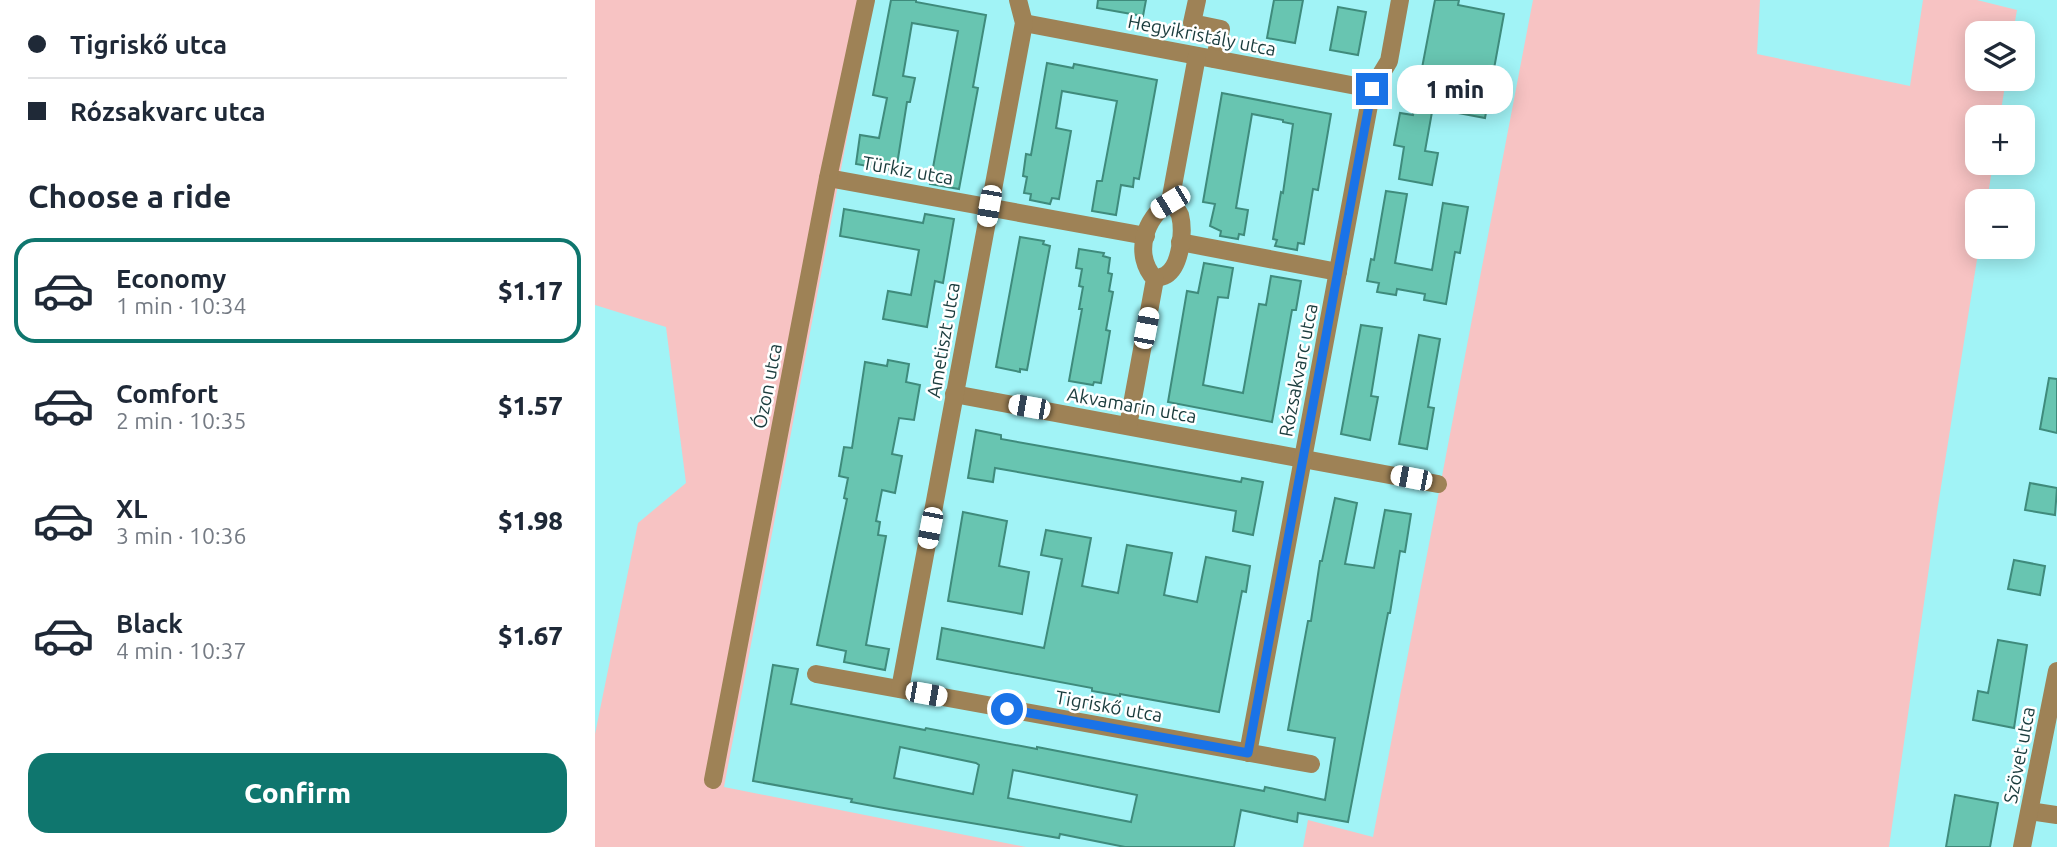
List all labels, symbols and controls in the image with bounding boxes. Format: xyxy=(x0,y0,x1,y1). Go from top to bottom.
street label: Hegyikristály utca xyxy=(1126,10,1278,60)
map controls xyxy=(1965,21,2035,259)
button: layers xyxy=(1965,21,2035,91)
text: Tigriskő utca xyxy=(70,30,227,59)
callout: 1 min xyxy=(1397,64,1512,114)
route end xyxy=(1356,73,1388,105)
text: 1 min xyxy=(1426,77,1484,102)
text: Rózsakvarc utca xyxy=(70,97,266,126)
button: + xyxy=(1965,105,2035,175)
street label: Türkiz utca xyxy=(861,151,955,189)
text: Choose a ride xyxy=(28,178,231,214)
car xyxy=(1147,182,1194,222)
car xyxy=(976,183,1003,229)
button: − xyxy=(1965,189,2035,259)
icon: car xyxy=(32,259,95,322)
text: Economy xyxy=(116,264,226,293)
text: $1.17 xyxy=(498,276,563,305)
street label: Ametiszt utca xyxy=(922,281,964,399)
text: 1 min · 10:34 xyxy=(116,293,247,318)
street label: Rózsakvarc utca xyxy=(1274,301,1322,439)
car xyxy=(1132,305,1161,351)
street label: Ózon utca xyxy=(748,341,786,431)
icon: car xyxy=(32,374,95,437)
text: Comfort xyxy=(116,379,219,408)
street label: Akvamarin utca xyxy=(1066,383,1198,427)
text: $1.57 xyxy=(498,391,563,420)
car xyxy=(1007,393,1052,421)
text: 2 min · 10:35 xyxy=(116,408,247,433)
car xyxy=(1389,464,1434,492)
icon: car xyxy=(32,489,95,552)
text: XL xyxy=(116,494,147,523)
car xyxy=(916,505,945,551)
text: $1.98 xyxy=(498,506,563,535)
text: 3 min · 10:36 xyxy=(116,523,247,548)
icon: car xyxy=(32,604,95,667)
text: Black xyxy=(116,609,183,638)
text: $1.67 xyxy=(498,621,563,650)
text: 4 min · 10:37 xyxy=(116,638,247,663)
car xyxy=(904,680,949,708)
street label: Tigriskő utca xyxy=(1054,686,1164,726)
route start xyxy=(991,693,1023,725)
street label: Szövet utca xyxy=(1999,705,2039,805)
button: Confirm xyxy=(28,753,567,833)

